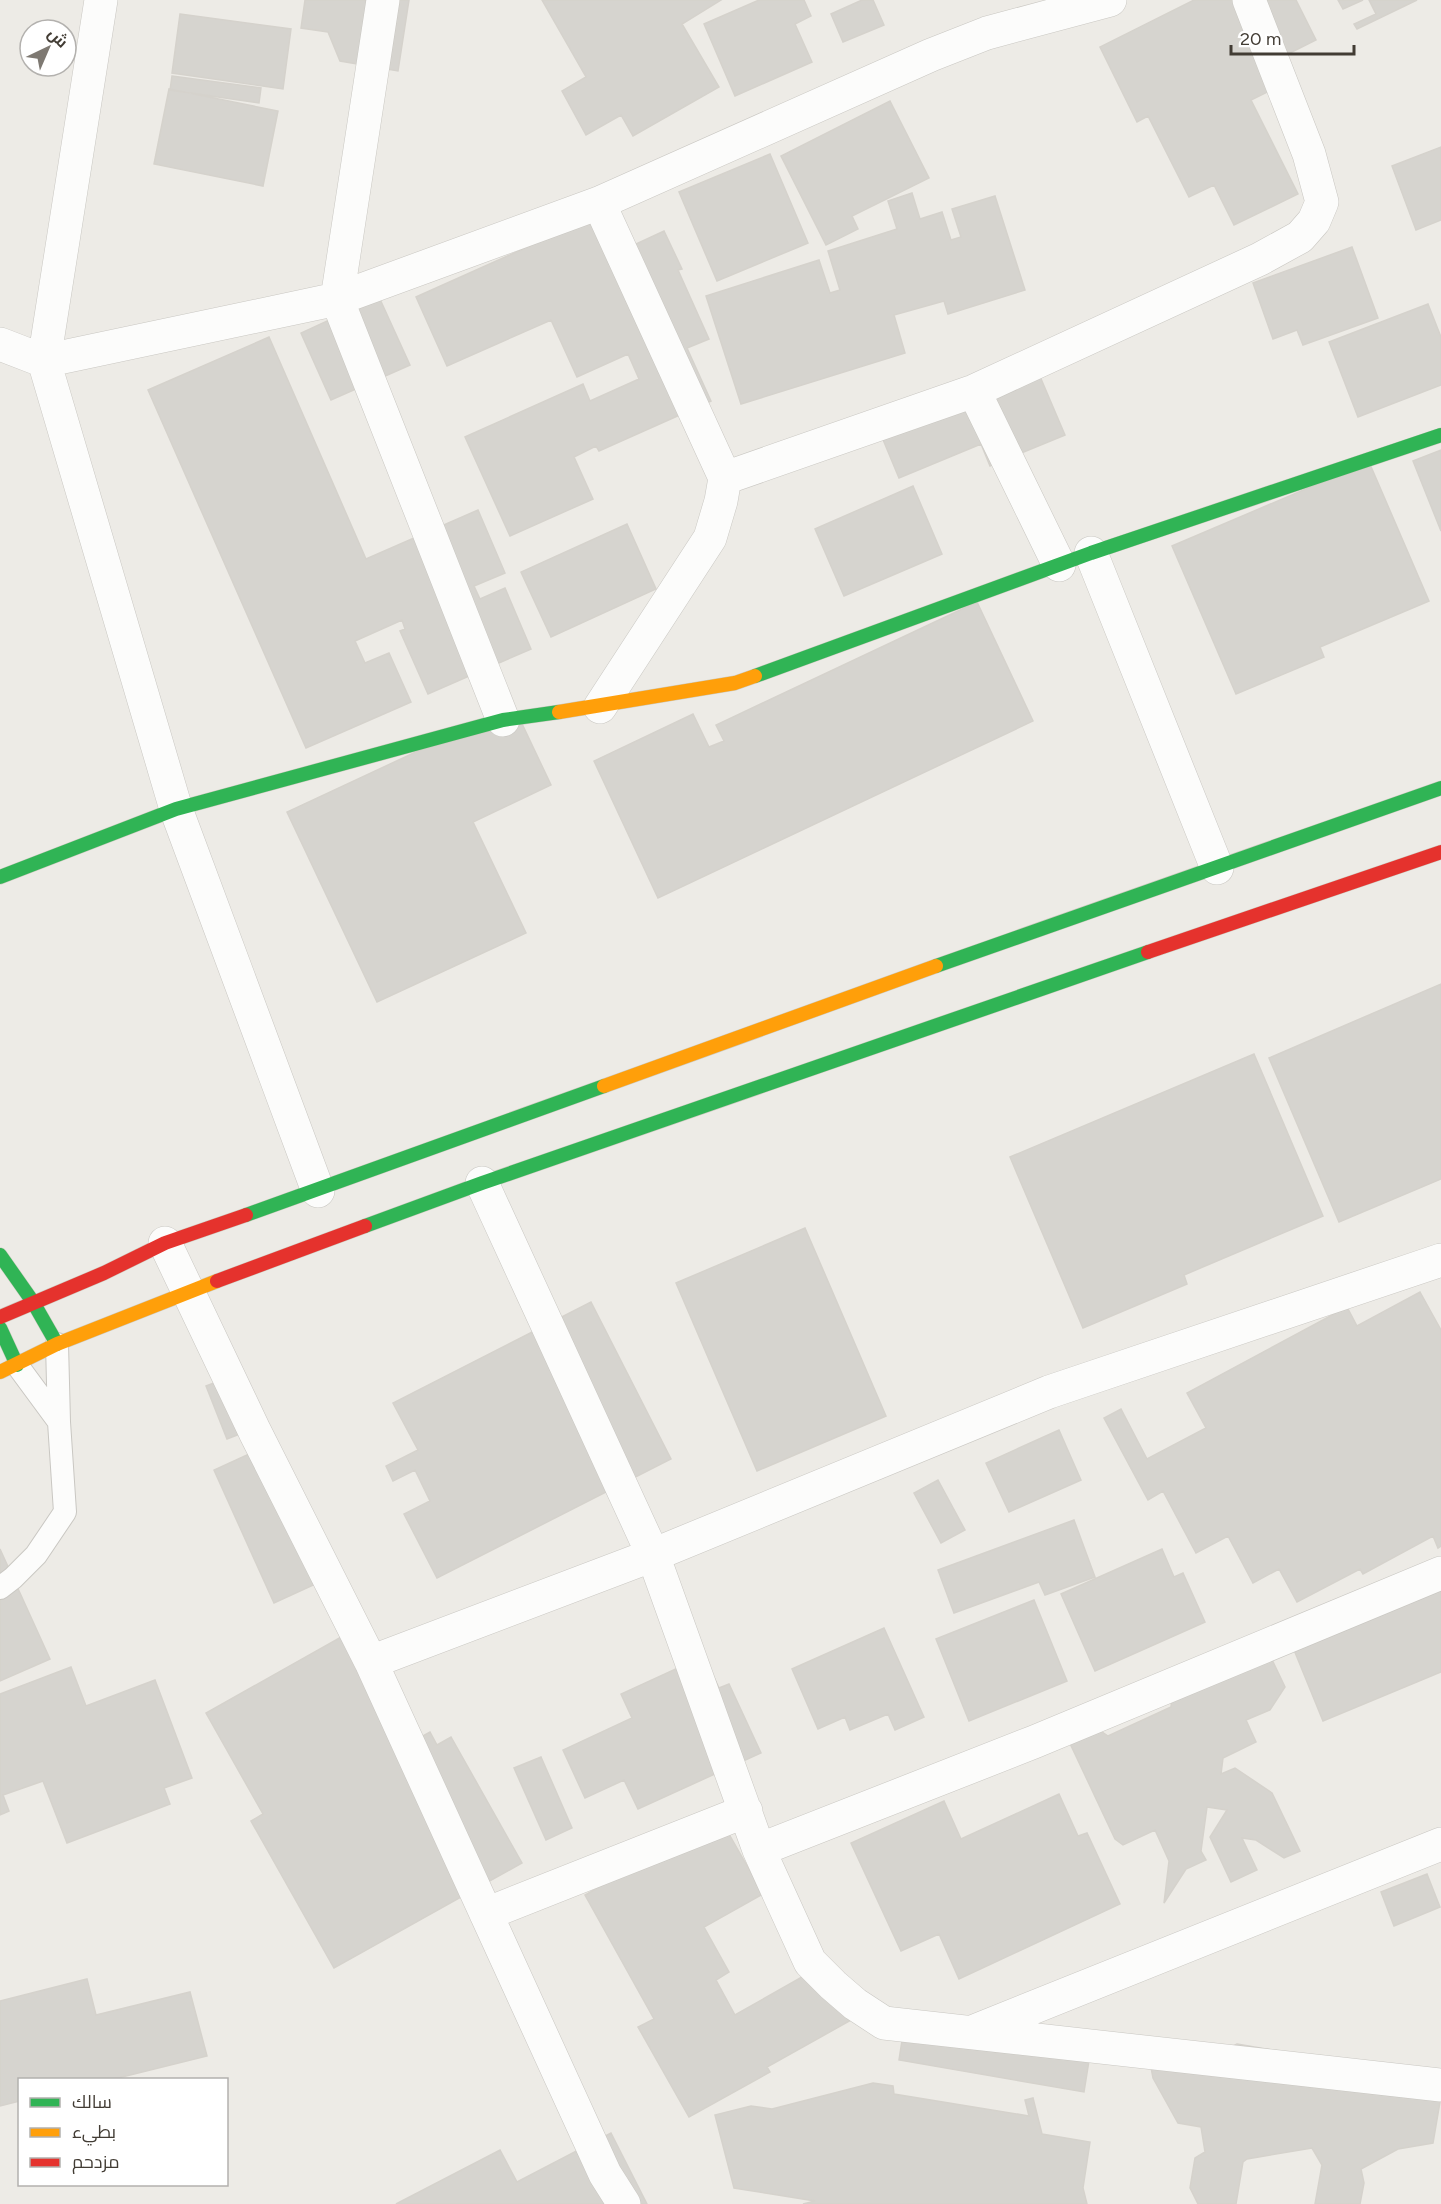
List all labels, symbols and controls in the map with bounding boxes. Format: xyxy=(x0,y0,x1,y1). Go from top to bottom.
north arrow xyxy=(18,18,78,78)
scale bar xyxy=(1231,18,1354,56)
text: ش xyxy=(44,24,72,52)
text: 20 m xyxy=(1240,28,1281,50)
legend xyxy=(18,2078,228,2186)
text: سالك xyxy=(72,2091,112,2113)
text: بطيء xyxy=(72,2121,116,2146)
text: مزدحم xyxy=(72,2151,120,2174)

